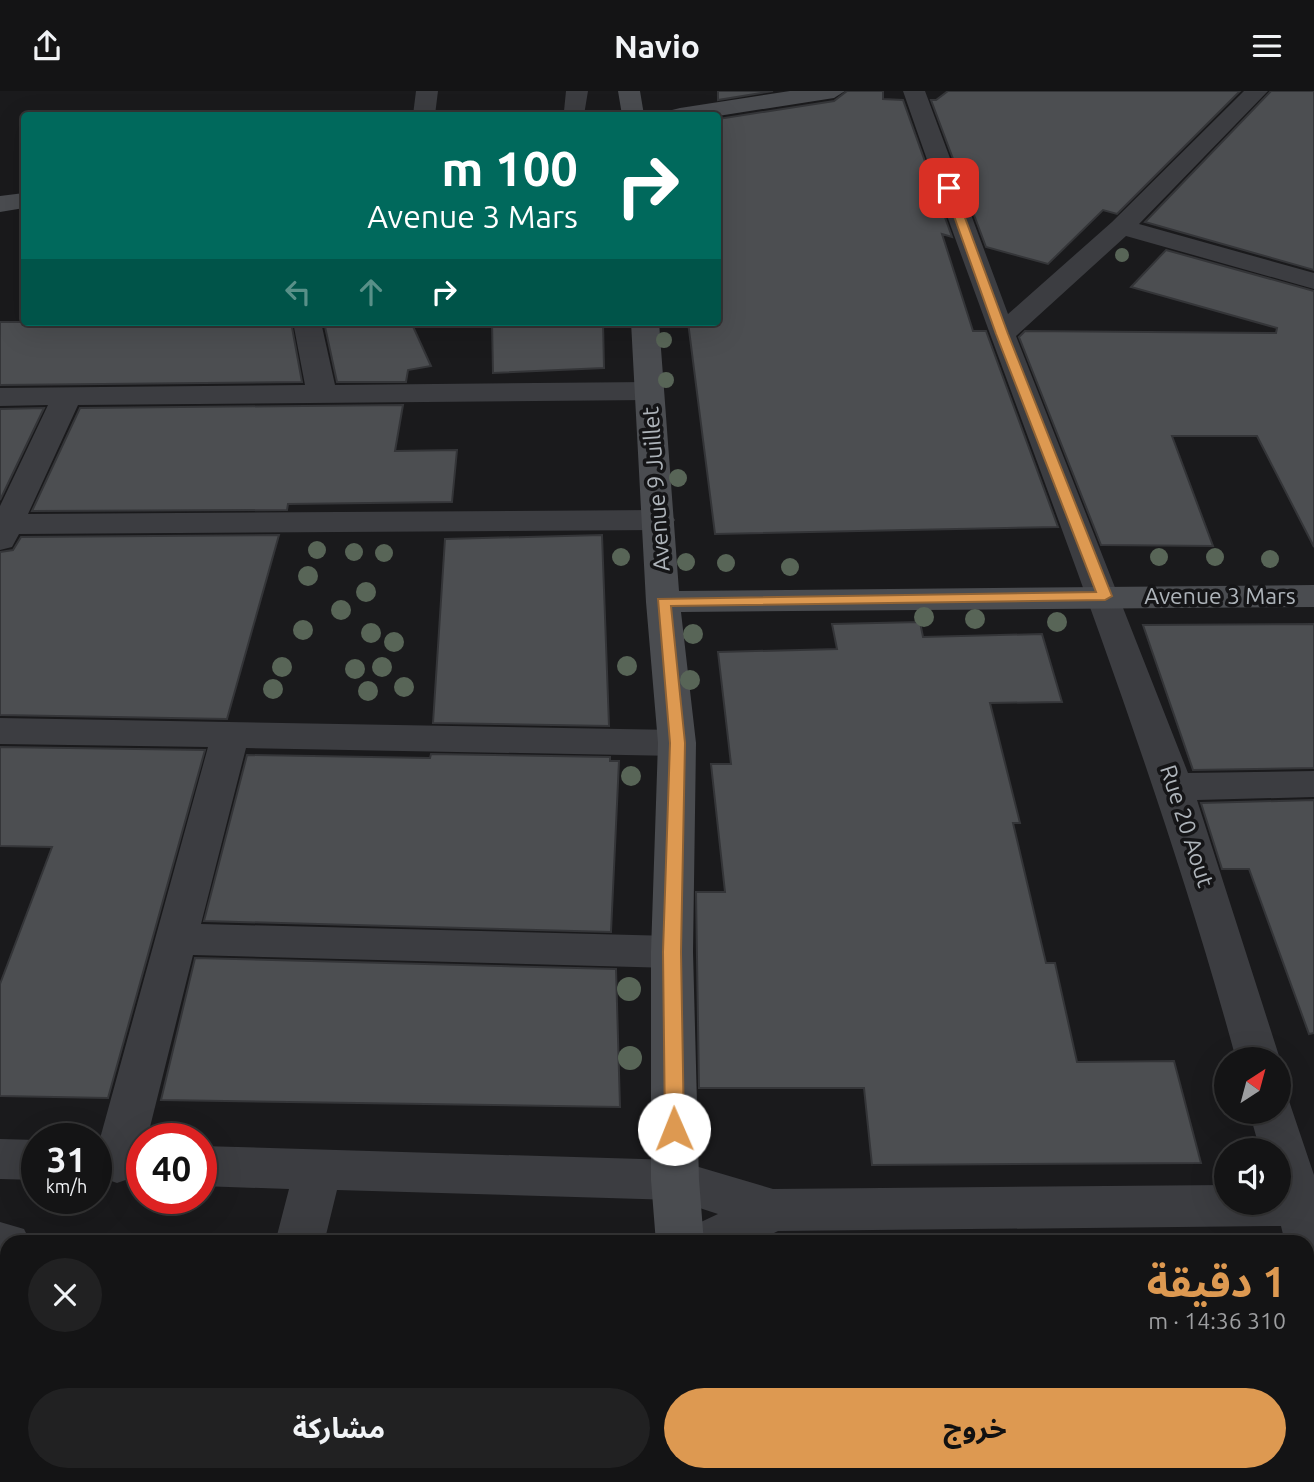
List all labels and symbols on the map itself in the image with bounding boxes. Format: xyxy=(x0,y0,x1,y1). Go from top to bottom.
pin xyxy=(919,158,979,218)
street label: Avenue 9 Juillet xyxy=(637,406,674,572)
street label: Avenue 3 Mars xyxy=(1144,583,1296,608)
street label: Rue 20 Aout xyxy=(1156,761,1219,890)
north arrow xyxy=(1214,1047,1292,1123)
position arrow xyxy=(637,1092,711,1166)
speed limit sign: 40 xyxy=(126,1123,217,1214)

